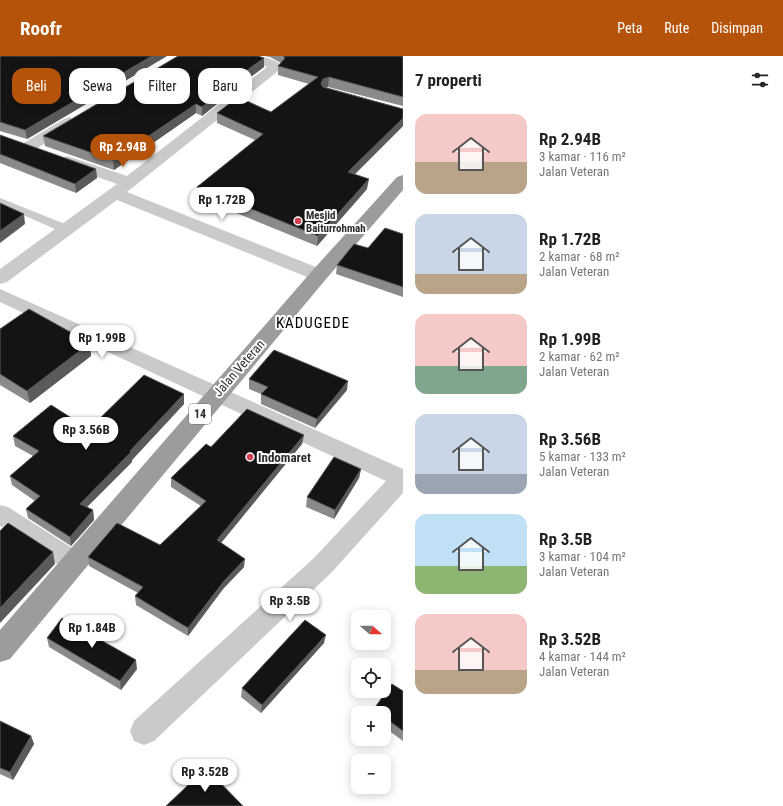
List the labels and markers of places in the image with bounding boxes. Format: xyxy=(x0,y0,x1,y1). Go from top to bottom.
pin: Rp 2.94B xyxy=(82,134,164,168)
pin: Rp 1.72B xyxy=(181,187,263,221)
place label: Mesjid Baiturrohmah xyxy=(306,209,366,235)
marker: Mesjid Baiturrohmah xyxy=(293,216,303,226)
pin: Rp 1.99B xyxy=(61,325,143,359)
pin: Rp 3.56B xyxy=(45,417,127,451)
place label: Indomaret xyxy=(258,450,311,465)
marker: Indomaret xyxy=(245,452,255,462)
pin: Rp 3.5B xyxy=(253,588,327,622)
pin: Rp 1.84B xyxy=(51,615,133,649)
pin: Rp 3.52B xyxy=(164,759,246,793)

